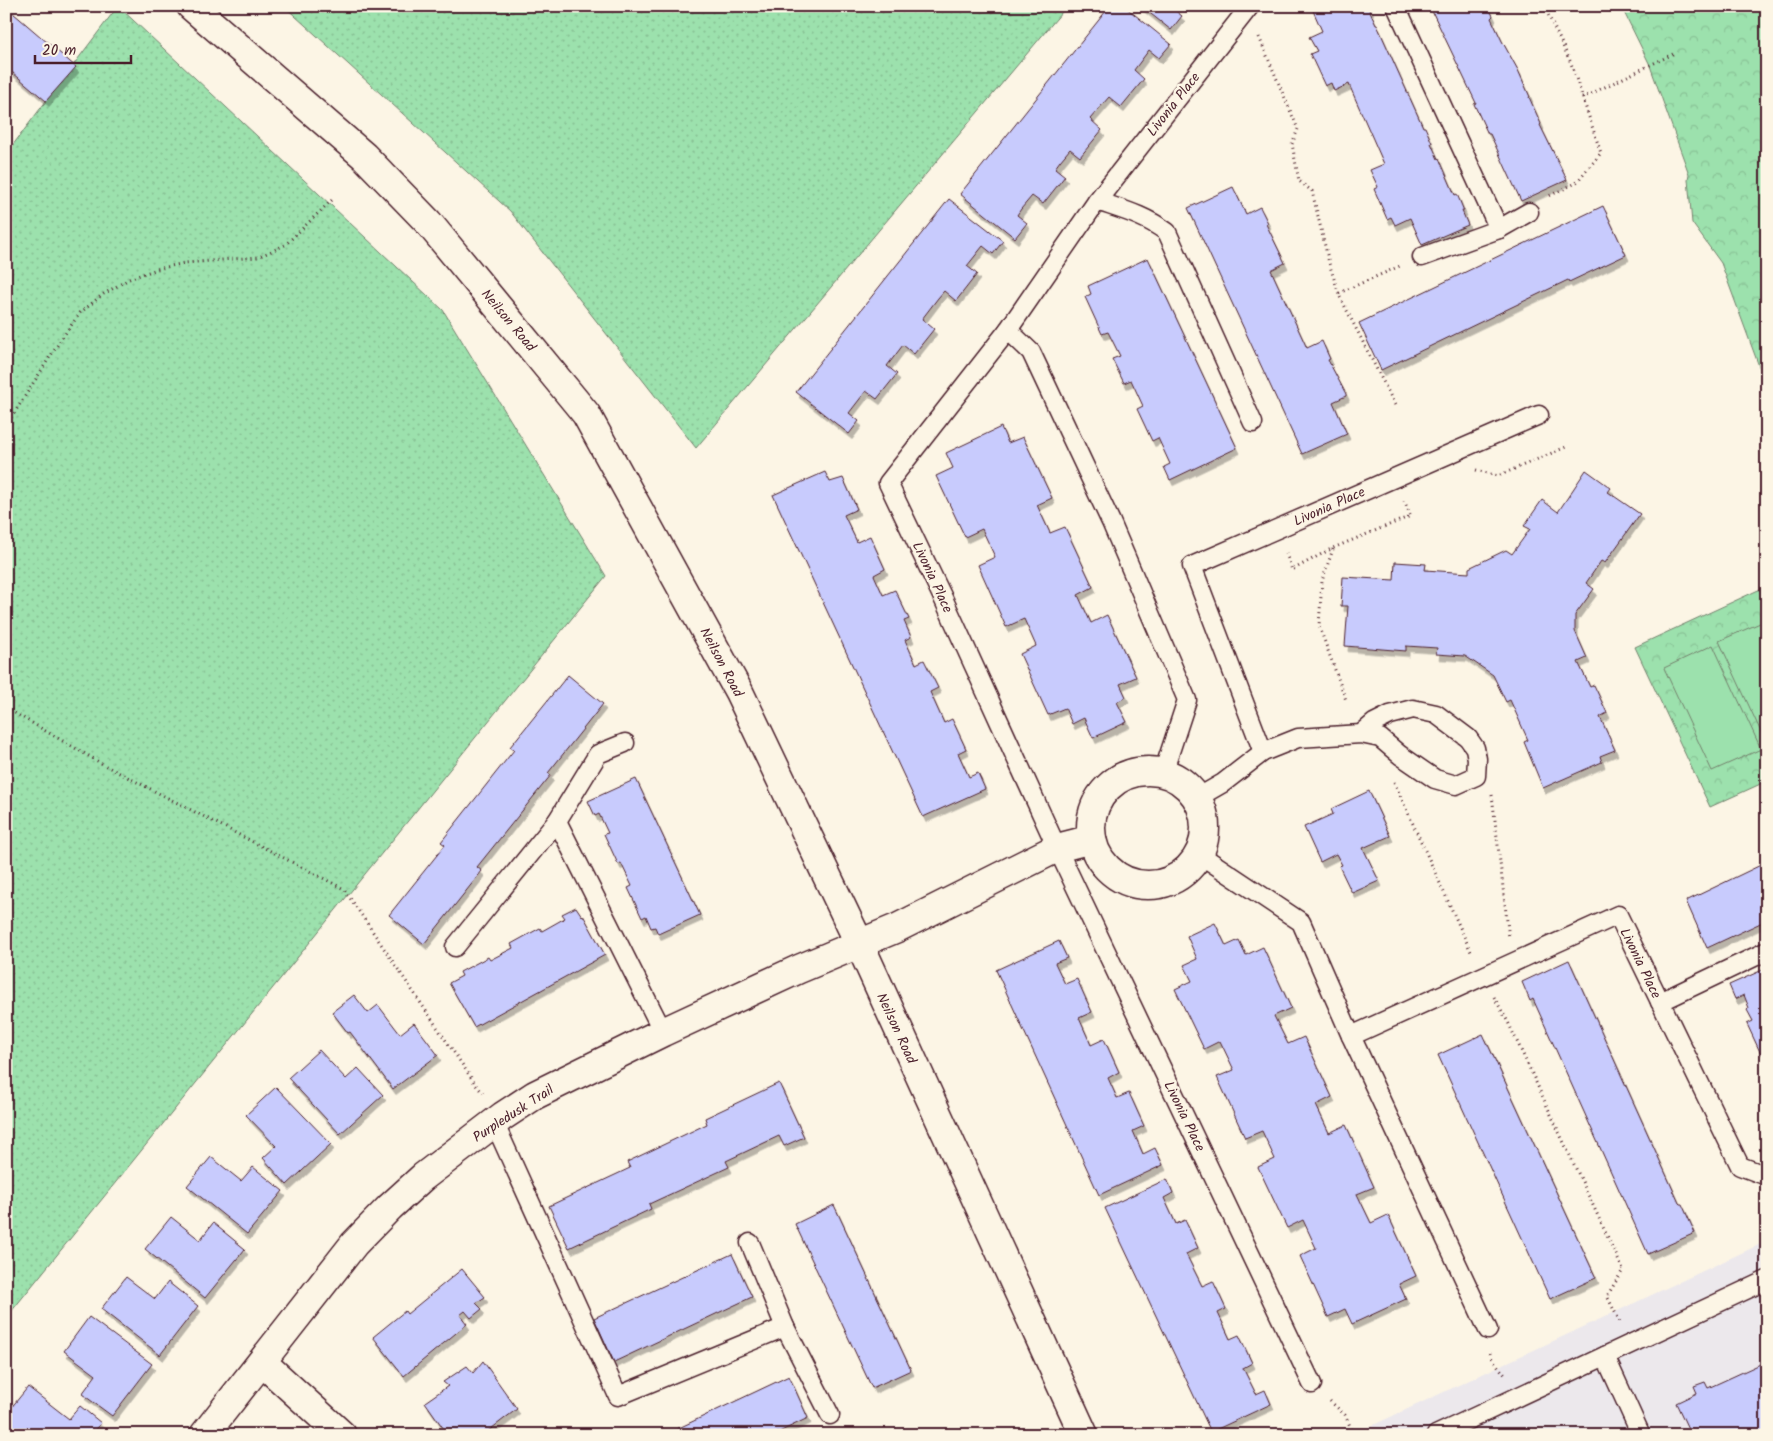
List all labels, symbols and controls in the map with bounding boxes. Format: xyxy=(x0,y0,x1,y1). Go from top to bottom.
scale bar xyxy=(35,32,131,64)
text: 20 m xyxy=(42,39,76,63)
street label: Livonia Place xyxy=(1142,67,1206,141)
street label: Neilson Road xyxy=(475,284,542,358)
street label: Livonia Place xyxy=(1290,481,1369,532)
street label: Livonia Place xyxy=(906,538,958,617)
street label: Neilson Road xyxy=(694,624,749,702)
street label: Livonia Place xyxy=(1613,924,1667,1003)
street label: Neilson Road xyxy=(870,989,923,1068)
street label: Livonia Place xyxy=(1157,1077,1211,1156)
street label: Purpledusk Trail xyxy=(469,1079,559,1148)

